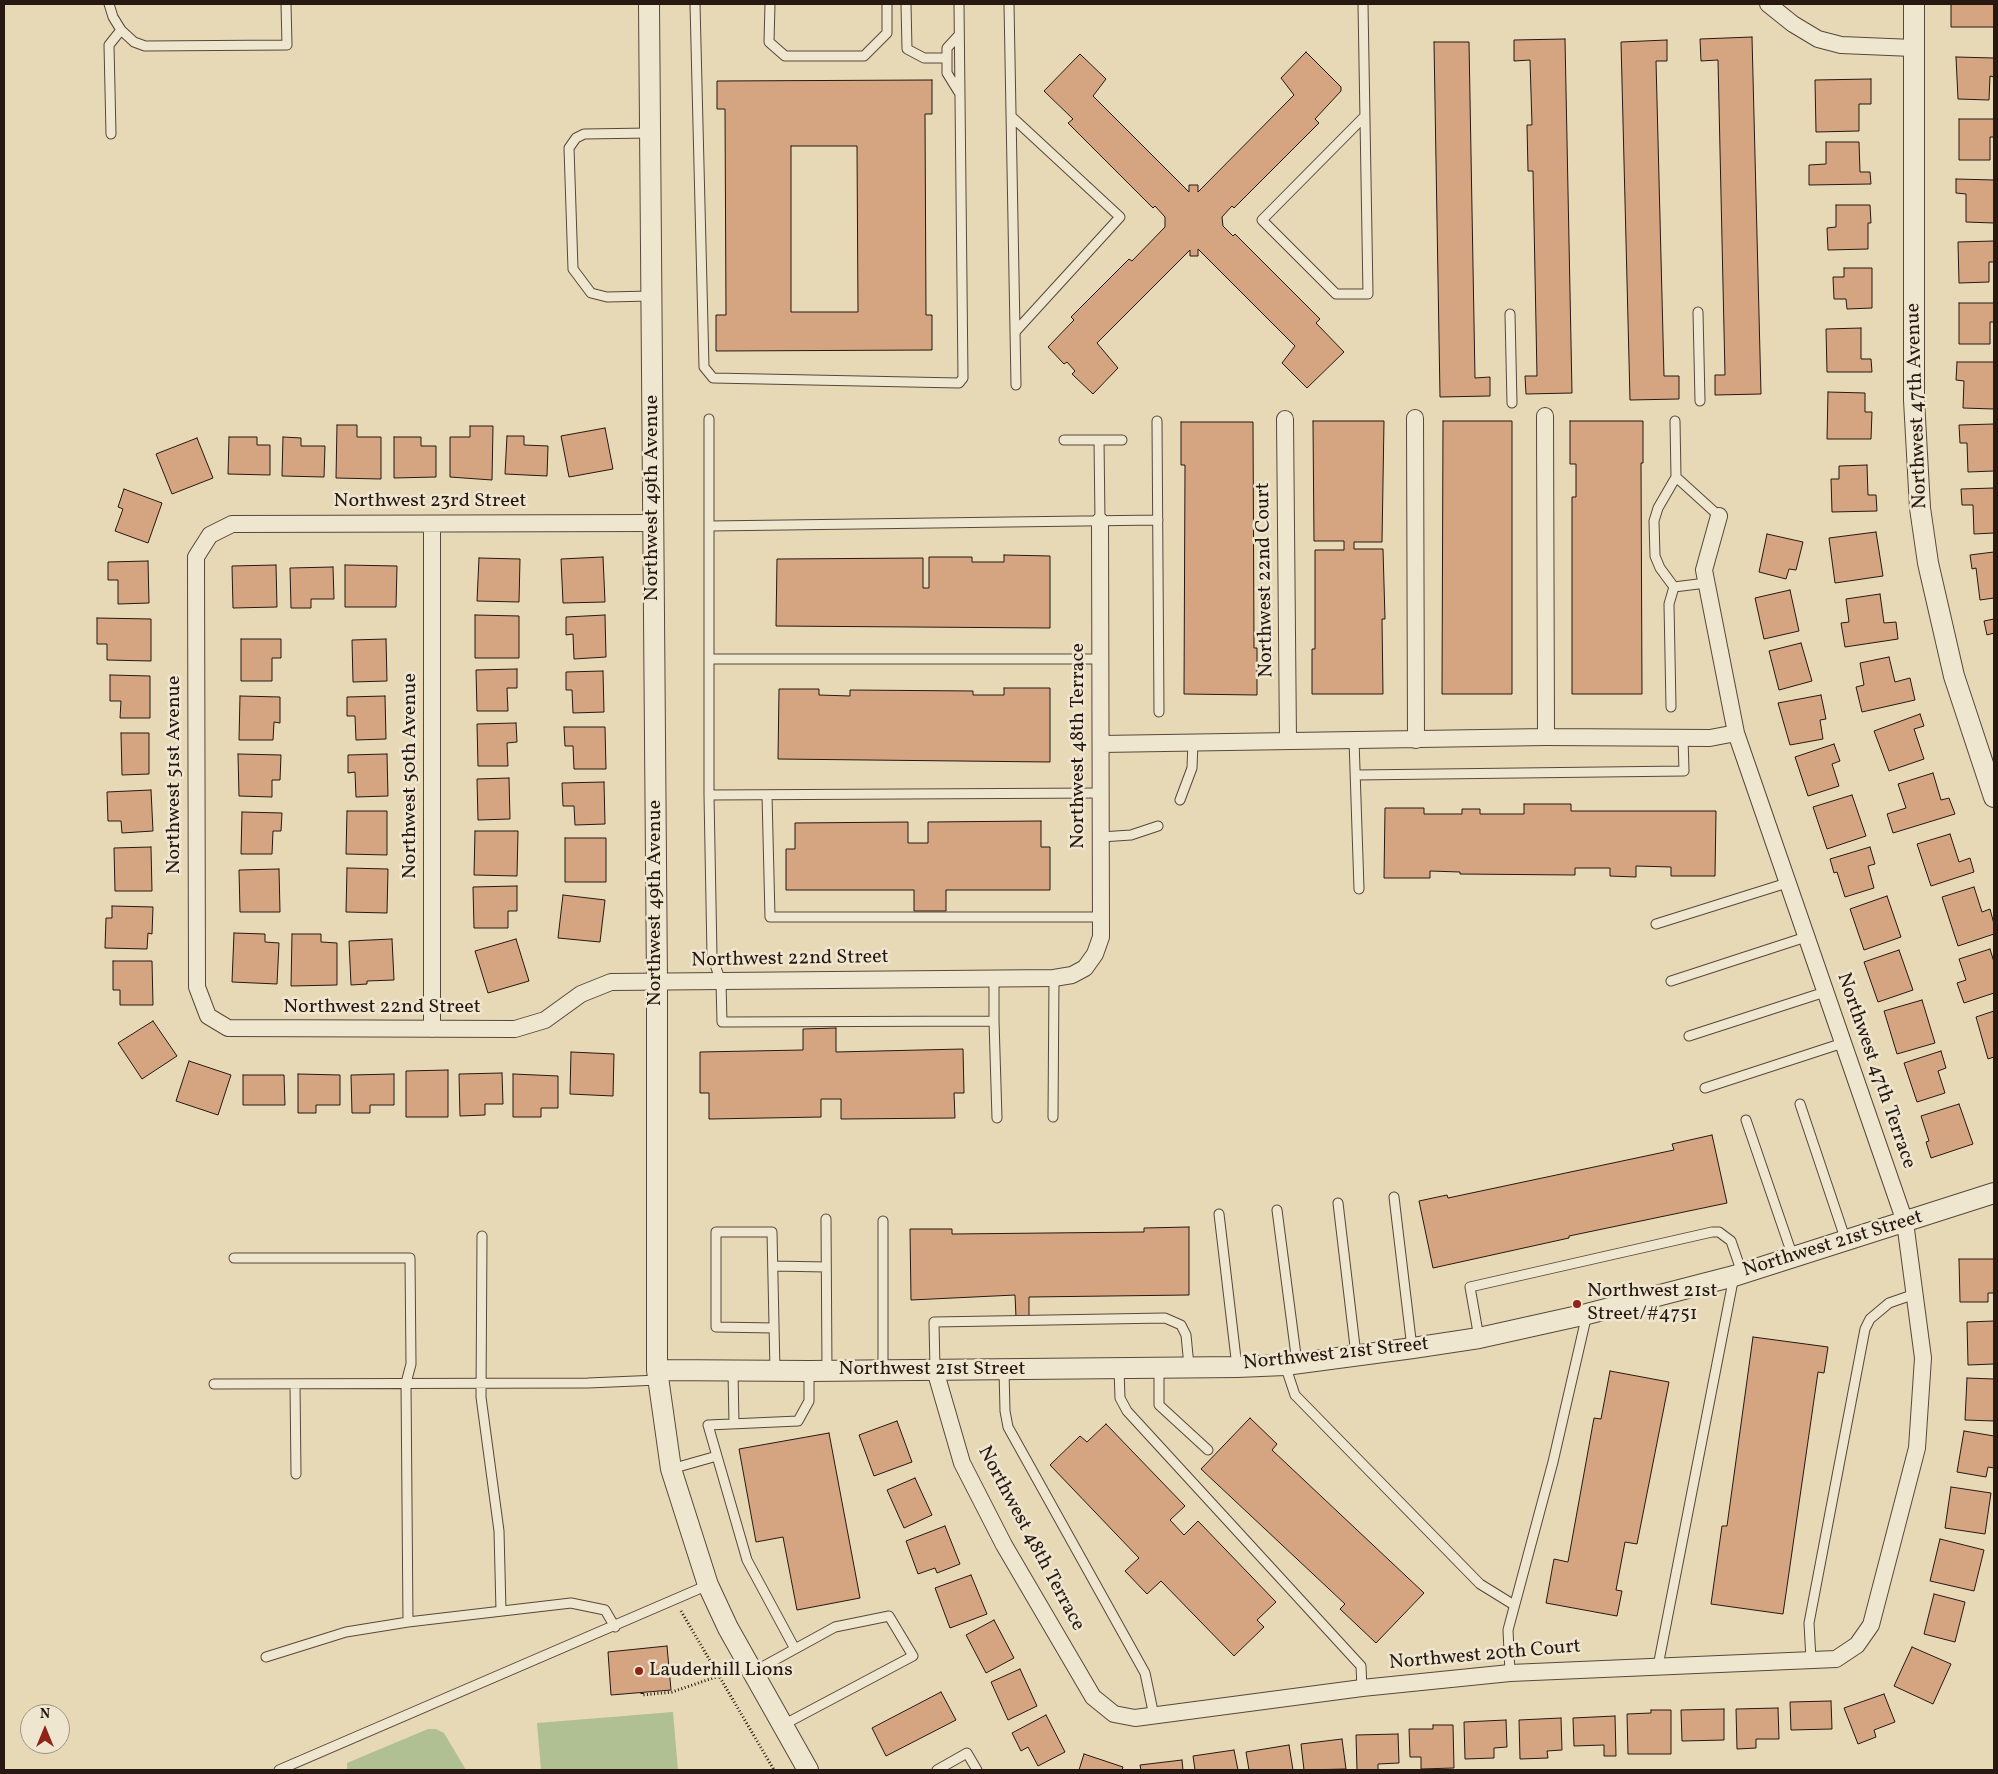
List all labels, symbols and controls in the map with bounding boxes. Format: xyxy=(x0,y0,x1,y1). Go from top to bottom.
street label: Northwest 47th Avenue xyxy=(1902,302,1934,510)
street label: Northwest 49th Avenue xyxy=(641,395,665,601)
street label: Northwest 22nd Court xyxy=(1252,482,1280,678)
street label: Northwest 23rd Street xyxy=(334,490,526,514)
street label: Northwest 48th Terrace xyxy=(1067,643,1091,849)
street label: Northwest 50th Avenue xyxy=(399,673,423,879)
street label: Northwest 51st Avenue xyxy=(163,676,187,874)
street label: Northwest 49th Avenue xyxy=(644,800,668,1006)
street label: Northwest 22nd Street xyxy=(691,946,889,974)
street label: Northwest 47th Terrace xyxy=(1830,970,1920,1172)
street label: Northwest 22nd Street xyxy=(283,996,481,1020)
street label: Northwest 21st Street xyxy=(1740,1206,1926,1284)
place label: Northwest 21st Street/#4751 xyxy=(1587,1280,1717,1327)
marker: Northwest 21st Street/#4751 xyxy=(1571,1298,1583,1310)
street label: Northwest 21st Street xyxy=(1242,1333,1430,1377)
street label: Northwest 21st Street xyxy=(839,1358,1025,1382)
street label: Northwest 48th Terrace xyxy=(971,1442,1089,1636)
street label: Northwest 20th Court xyxy=(1388,1636,1582,1676)
place label: Lauderhill Lions xyxy=(649,1659,793,1683)
marker: Lauderhill Lions xyxy=(633,1665,645,1677)
north arrow xyxy=(20,1704,70,1754)
text: N xyxy=(40,1705,50,1724)

